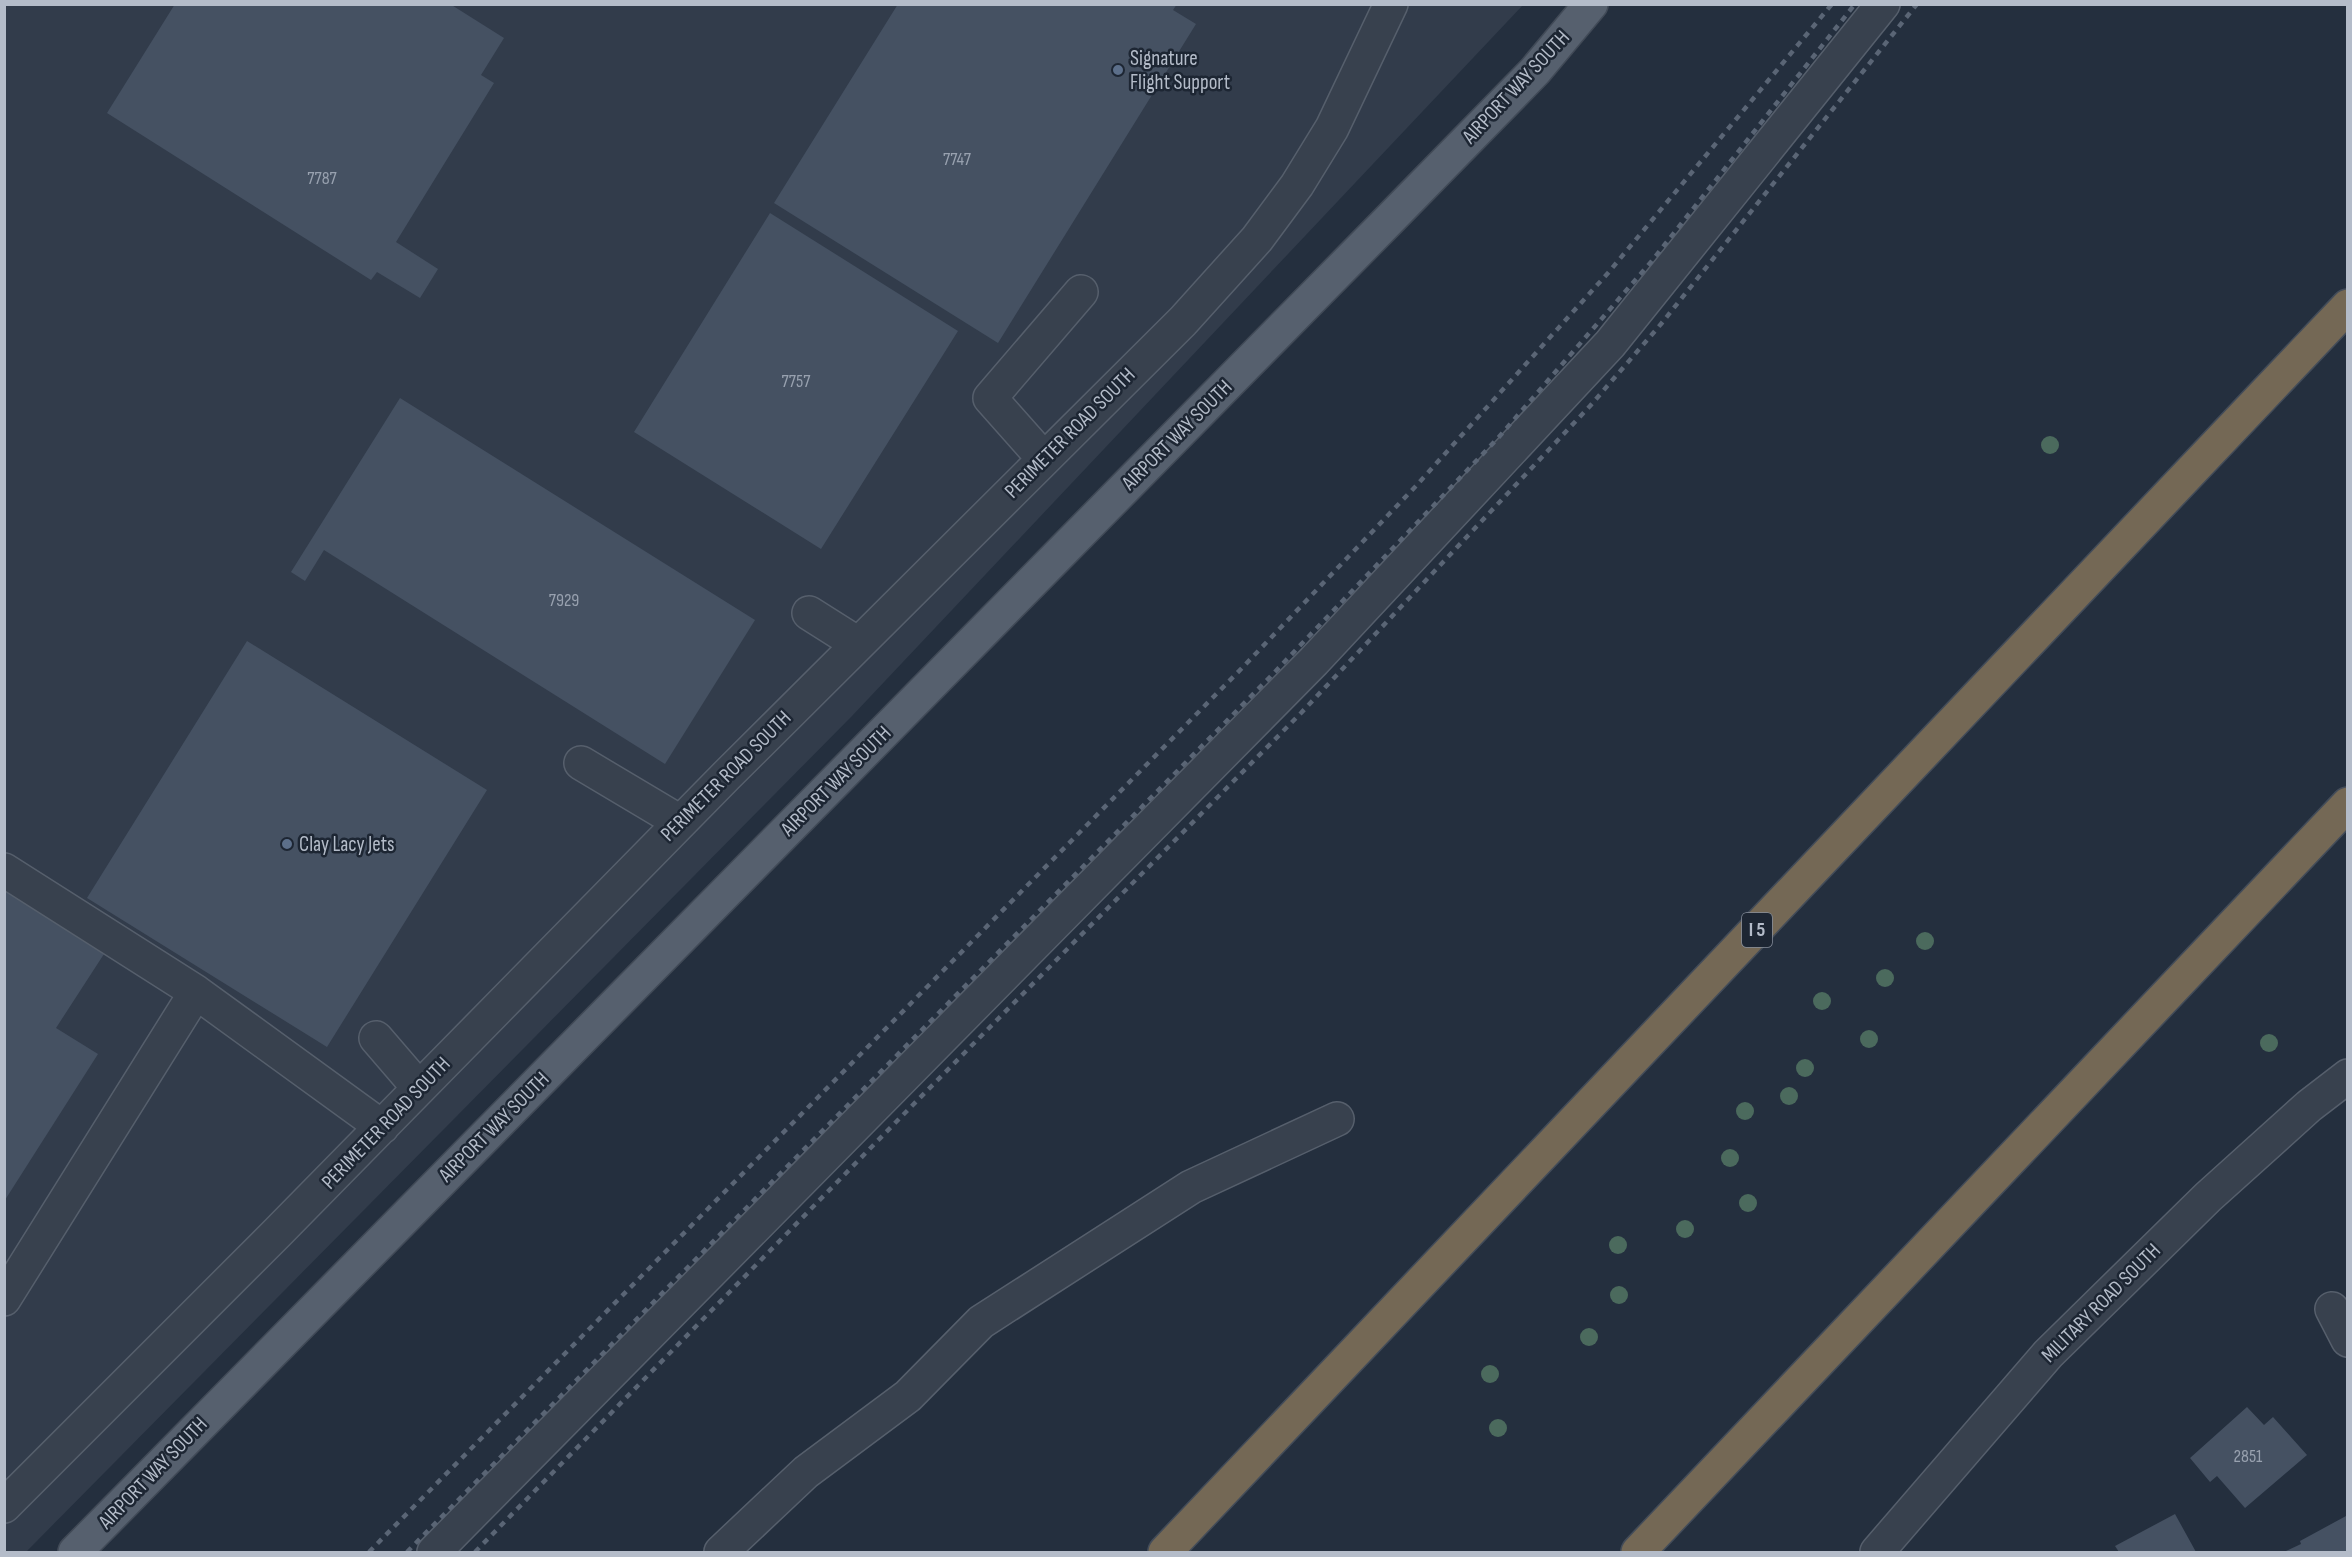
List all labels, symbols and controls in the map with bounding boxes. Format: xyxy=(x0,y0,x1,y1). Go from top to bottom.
street label: AIRPORT WAY SOUTH xyxy=(1456,25,1575,150)
place label: Signature Flight Support xyxy=(1130,46,1230,95)
marker: Signature Flight Support xyxy=(1111,63,1125,77)
house number: 7747 xyxy=(943,149,972,170)
house number: 7787 xyxy=(307,168,337,189)
street label: PERIMETER ROAD SOUTH xyxy=(1000,363,1140,503)
house number: 7757 xyxy=(782,371,811,392)
street label: AIRPORT WAY SOUTH xyxy=(1116,375,1237,496)
house number: 7929 xyxy=(549,590,579,611)
street label: PERIMETER ROAD SOUTH xyxy=(656,706,796,846)
street label: AIRPORT WAY SOUTH xyxy=(775,721,896,842)
place label: Clay Lacy Jets xyxy=(299,832,395,857)
marker: Clay Lacy Jets xyxy=(280,837,294,851)
road number: I 5 xyxy=(1742,913,1772,947)
street label: PERIMETER ROAD SOUTH xyxy=(317,1052,455,1194)
street label: AIRPORT WAY SOUTH xyxy=(433,1067,554,1188)
street label: MILITARY ROAD SOUTH xyxy=(2036,1238,2166,1368)
street label: AIRPORT WAY SOUTH xyxy=(93,1412,213,1535)
house number: 2851 xyxy=(2234,1446,2263,1467)

